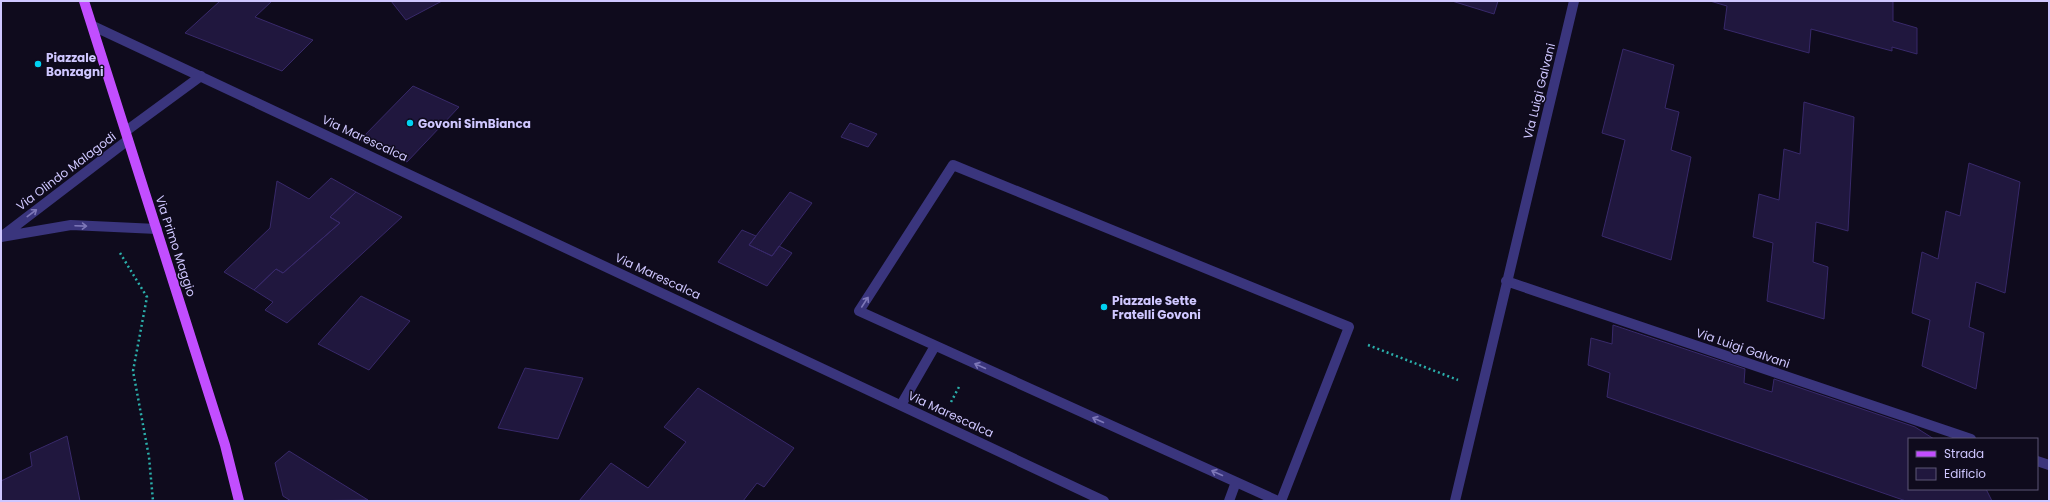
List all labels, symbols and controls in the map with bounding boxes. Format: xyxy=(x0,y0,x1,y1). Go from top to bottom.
street label: Via Luigi Galvani xyxy=(1519,41,1559,141)
place label: Piazzale Bonzagni xyxy=(46,49,104,80)
marker: Piazzale Bonzagni xyxy=(33,59,43,69)
street label: Via Marescalca xyxy=(319,111,411,165)
place label: Govoni SimBianca xyxy=(418,115,531,132)
marker: Govoni SimBianca xyxy=(405,118,415,128)
street label: Via Olindo Malagodi xyxy=(13,128,119,214)
street label: Via Primo Maggio xyxy=(152,193,200,299)
one-way arrow xyxy=(26,209,37,217)
one-way arrow xyxy=(74,222,87,230)
street label: Via Marescalca xyxy=(612,249,704,303)
place label: Piazzale Sette Fratelli Govoni xyxy=(1112,292,1201,323)
one-way arrow xyxy=(861,296,869,308)
marker: Piazzale Sette Fratelli Govoni xyxy=(1099,302,1109,312)
street label: Via Luigi Galvani xyxy=(1694,324,1792,372)
one-way arrow xyxy=(974,362,986,369)
street label: Via Marescalca xyxy=(905,387,997,441)
one-way arrow xyxy=(1093,416,1105,423)
legend xyxy=(1908,438,2038,490)
text: Strada xyxy=(1944,445,1984,462)
text: Edificio xyxy=(1944,465,1986,482)
one-way arrow xyxy=(1211,469,1223,477)

